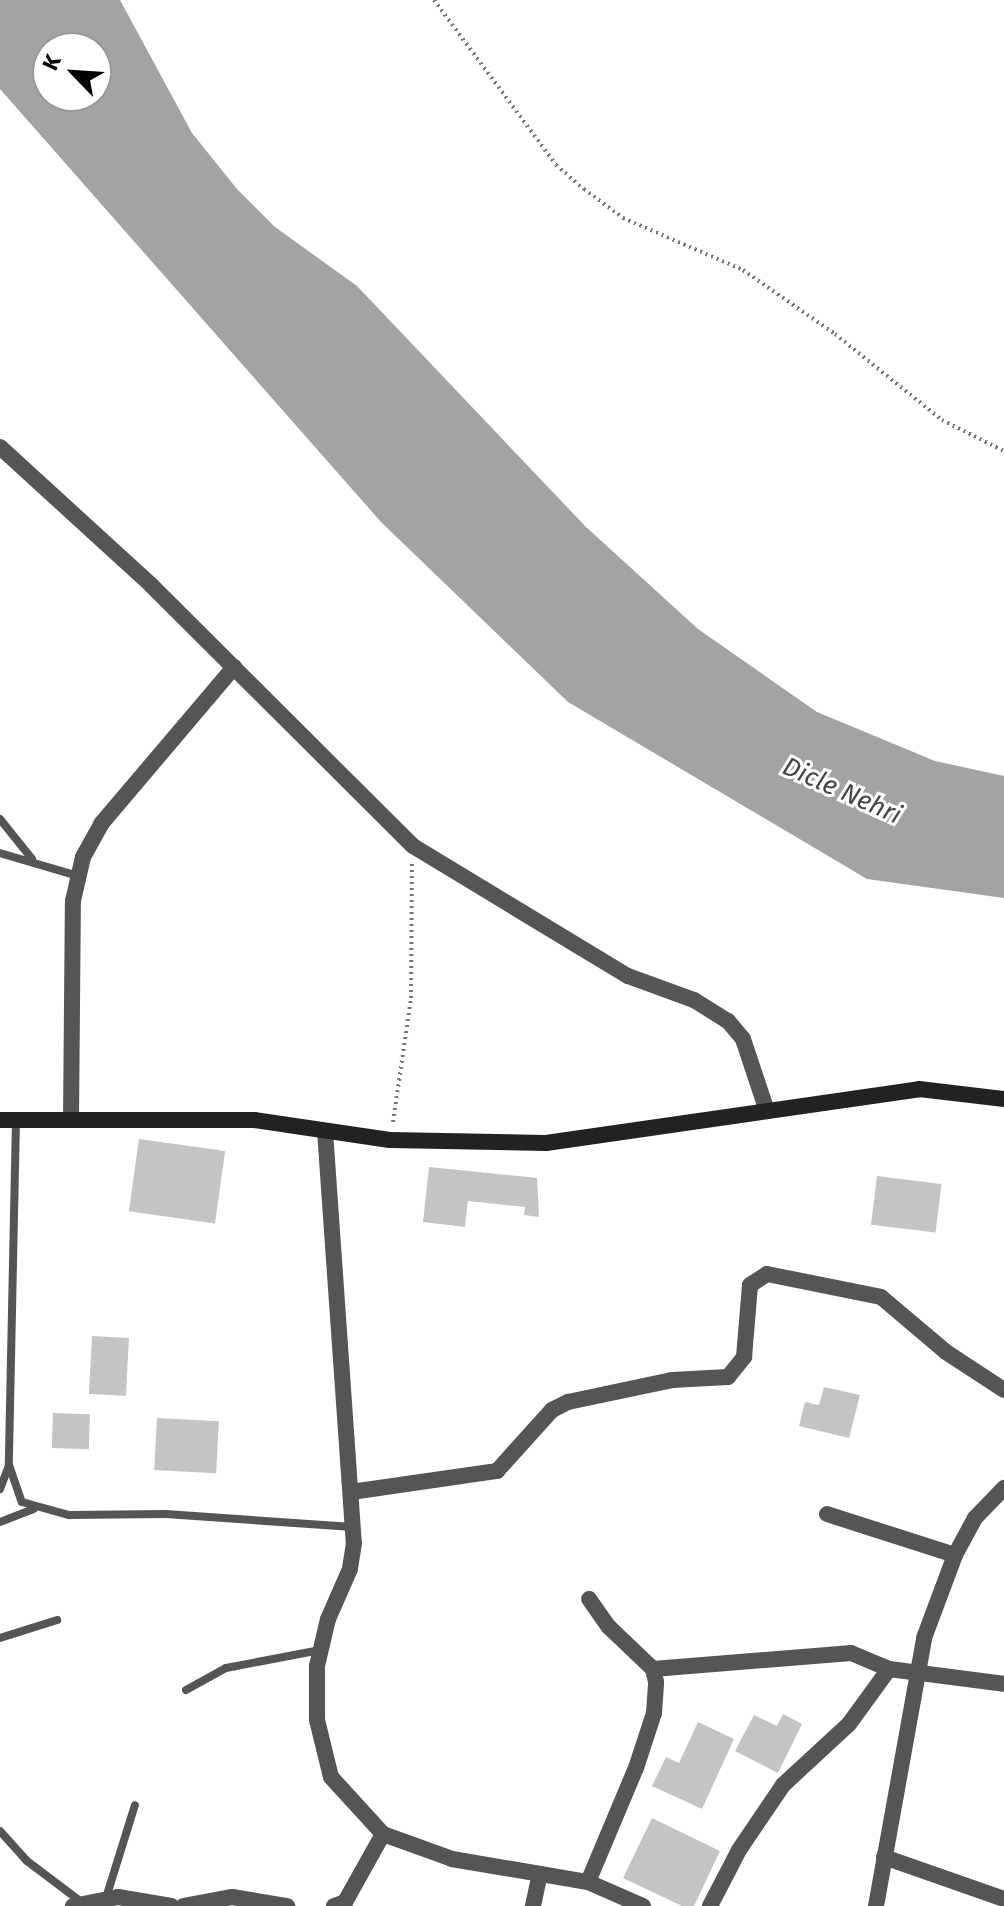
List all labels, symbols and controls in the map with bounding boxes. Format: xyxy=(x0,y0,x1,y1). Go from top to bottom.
north arrow xyxy=(32,32,112,112)
text: K xyxy=(36,50,67,75)
water label: Dicle Nehri xyxy=(778,751,906,831)

